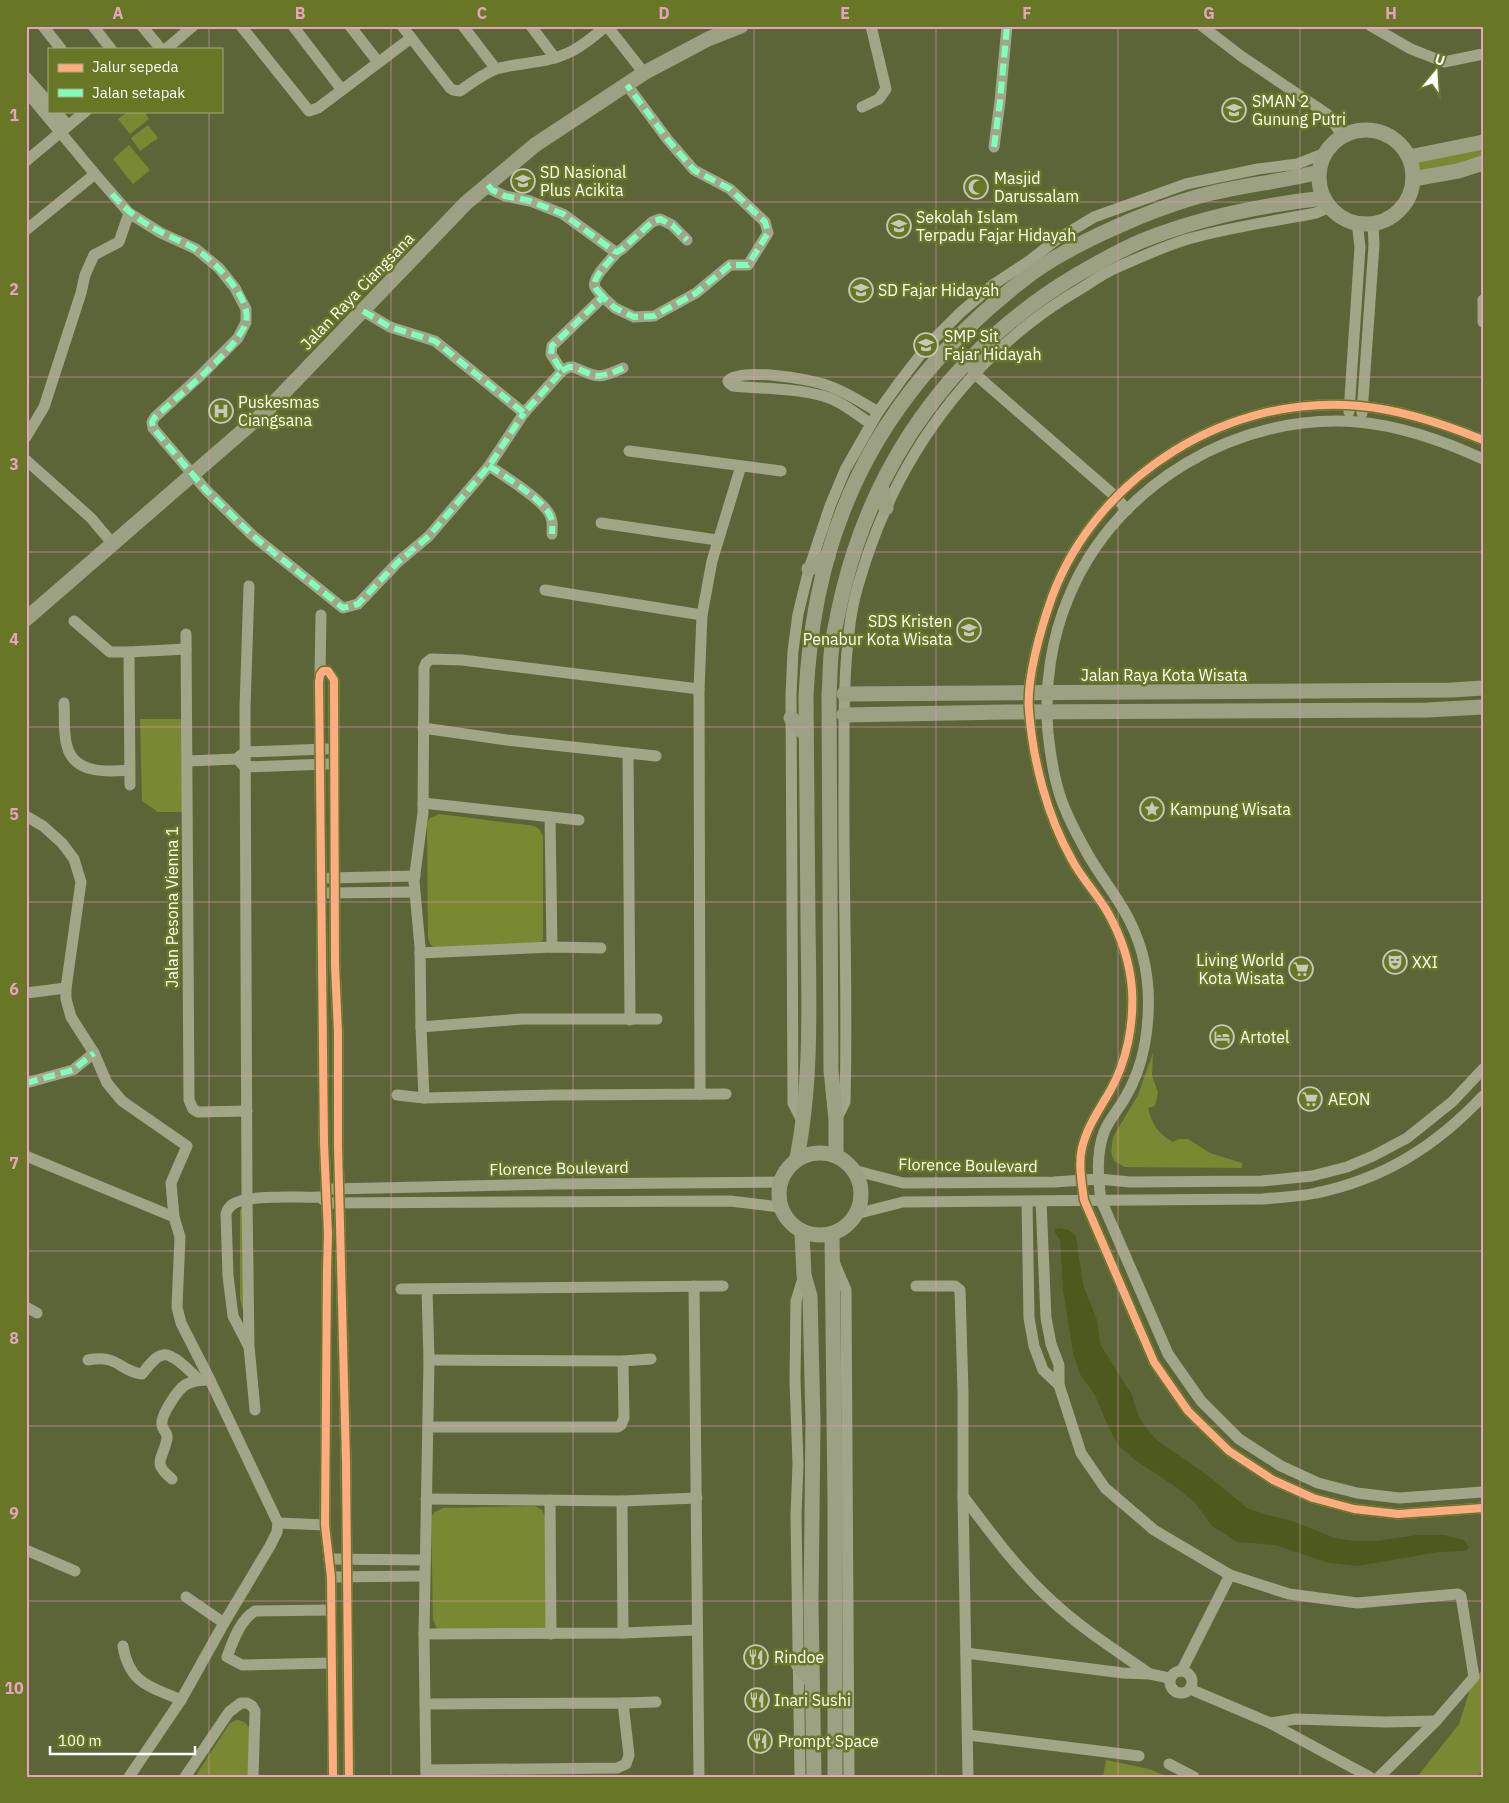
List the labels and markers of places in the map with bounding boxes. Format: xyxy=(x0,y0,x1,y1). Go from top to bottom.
place label: SMAN 2 Gunung Putri xyxy=(1252,91,1346,129)
school or university icon: SMAN 2 Gunung Putri xyxy=(1221,97,1247,123)
place label: SD Nasional Plus Acikita xyxy=(540,162,626,200)
school or university icon: SD Nasional Plus Acikita xyxy=(510,168,536,194)
place label: Masjid Darussalam xyxy=(994,168,1079,206)
mosque icon: Masjid Darussalam xyxy=(963,174,989,200)
place label: Sekolah Islam Terpadu Fajar Hidayah xyxy=(916,207,1076,245)
school or university icon: Sekolah Islam Terpadu Fajar Hidayah xyxy=(886,213,912,239)
school or university icon: SD Fajar Hidayah xyxy=(848,277,874,303)
place label: SD Fajar Hidayah xyxy=(878,280,999,300)
place label: SMP Sit Fajar Hidayah xyxy=(944,326,1042,364)
school or university icon: SMP Sit Fajar Hidayah xyxy=(913,332,939,358)
place label: Puskesmas Ciangsana xyxy=(238,392,320,430)
hospital icon: Puskesmas Ciangsana xyxy=(208,398,234,424)
place label: SDS Kristen Penabur Kota Wisata xyxy=(803,611,952,649)
school or university icon: SDS Kristen Penabur Kota Wisata xyxy=(956,617,982,643)
place icon: Kampung Wisata xyxy=(1139,796,1165,822)
place label: Kampung Wisata xyxy=(1170,799,1291,819)
theatre icon: XXI xyxy=(1382,949,1408,975)
place label: Living World Kota Wisata xyxy=(1196,950,1284,988)
place label: XXI xyxy=(1412,952,1438,972)
supermarket icon: Living World Kota Wisata xyxy=(1288,956,1314,982)
hotel icon: Artotel xyxy=(1209,1024,1235,1050)
place label: Artotel xyxy=(1240,1027,1289,1047)
supermarket icon: AEON xyxy=(1297,1086,1323,1112)
place label: AEON xyxy=(1328,1089,1370,1109)
restaurant icon: Rindoe xyxy=(743,1644,769,1670)
place label: Rindoe xyxy=(774,1647,825,1667)
restaurant icon: Inari Sushi xyxy=(744,1687,770,1713)
place label: Inari Sushi xyxy=(774,1690,851,1710)
restaurant icon: Prompt Space xyxy=(747,1728,773,1754)
place label: Prompt Space xyxy=(778,1731,879,1751)

